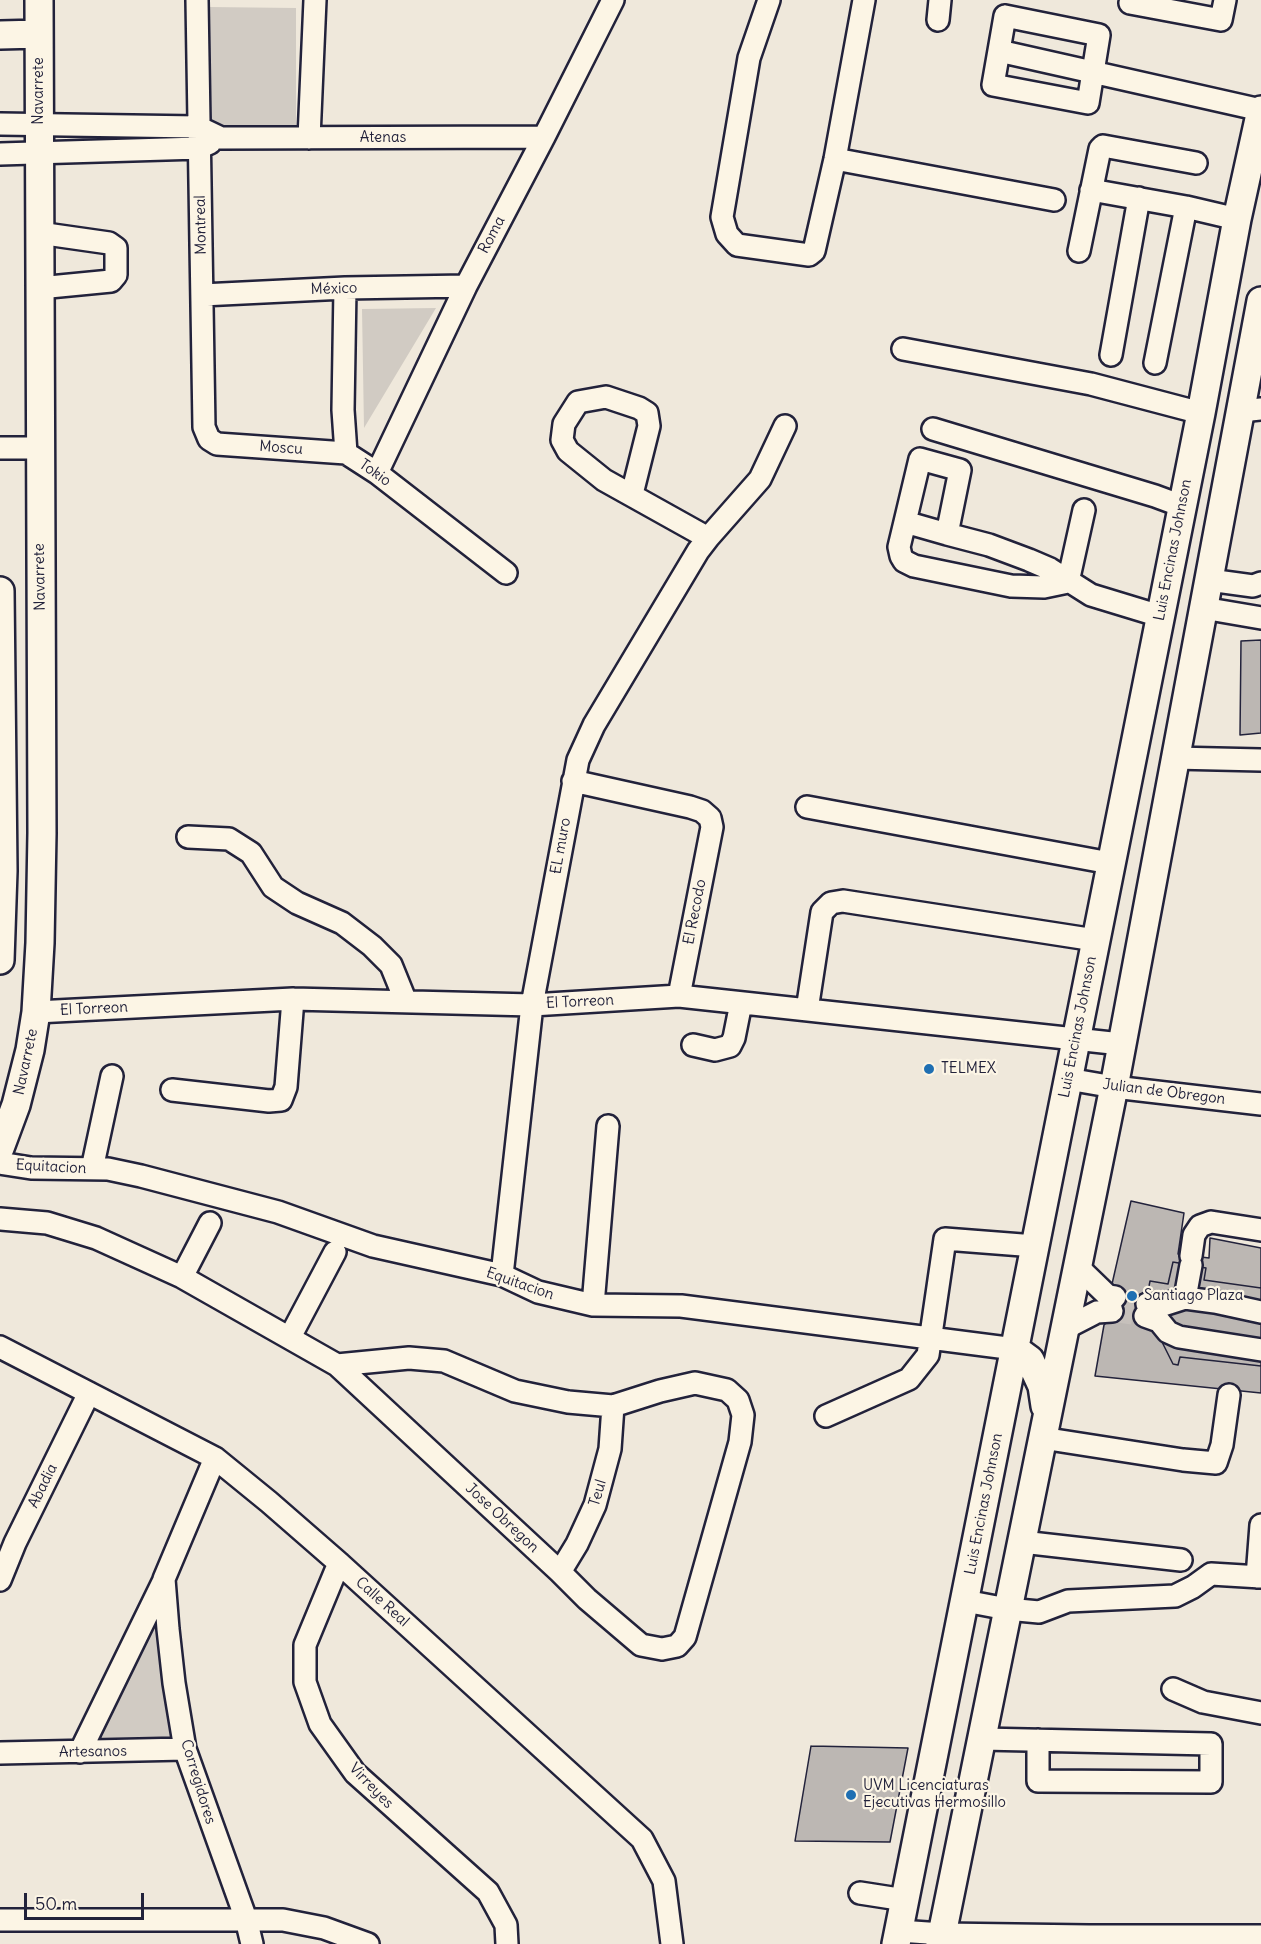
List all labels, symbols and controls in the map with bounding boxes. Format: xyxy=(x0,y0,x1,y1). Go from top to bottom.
street label: Navarrete xyxy=(30,57,48,125)
street label: Atenas xyxy=(360,129,406,147)
street label: Montreal xyxy=(191,195,211,255)
street label: Roma xyxy=(475,213,509,257)
street label: México xyxy=(310,279,358,299)
street label: Moscu xyxy=(259,437,303,459)
street label: Tokio xyxy=(356,456,394,490)
street label: Luis Encinas Johnson xyxy=(1150,478,1196,622)
street label: Navarrete xyxy=(30,543,50,611)
street label: EL muro xyxy=(547,816,575,876)
street label: El Recodo xyxy=(680,878,710,946)
street label: Luis Encinas Johnson xyxy=(1055,955,1101,1099)
street label: El Torreon xyxy=(546,991,614,1013)
street label: El Torreon xyxy=(60,998,128,1020)
street label: Navarrete xyxy=(10,1027,42,1097)
place label: TELMEX xyxy=(941,1060,996,1078)
marker: TELMEX xyxy=(922,1062,936,1076)
street label: Julian de Obregon xyxy=(1102,1076,1226,1108)
street label: Equitacion xyxy=(15,1156,87,1178)
street label: Equitacion xyxy=(484,1264,556,1304)
place label: Santiago Plaza xyxy=(1144,1287,1243,1305)
marker: Santiago Plaza xyxy=(1125,1289,1139,1303)
street label: Luis Encinas Johnson xyxy=(961,1432,1007,1576)
street label: Abadia xyxy=(25,1461,61,1511)
street label: Teul xyxy=(585,1477,611,1509)
street label: Jose Obregon xyxy=(462,1479,542,1557)
street label: Calle Real xyxy=(351,1573,413,1631)
street label: Corregidores xyxy=(177,1737,219,1827)
street label: Artesanos xyxy=(59,1742,127,1762)
street label: Virreyes xyxy=(345,1760,397,1812)
place label: UVM Licenciaturas Ejecutivas Hermosillo xyxy=(863,1777,1006,1812)
marker: UVM Licenciaturas Ejecutivas Hermosillo xyxy=(844,1788,858,1802)
scale bar xyxy=(27,1881,147,1919)
text: 50 m xyxy=(35,1892,77,1915)

